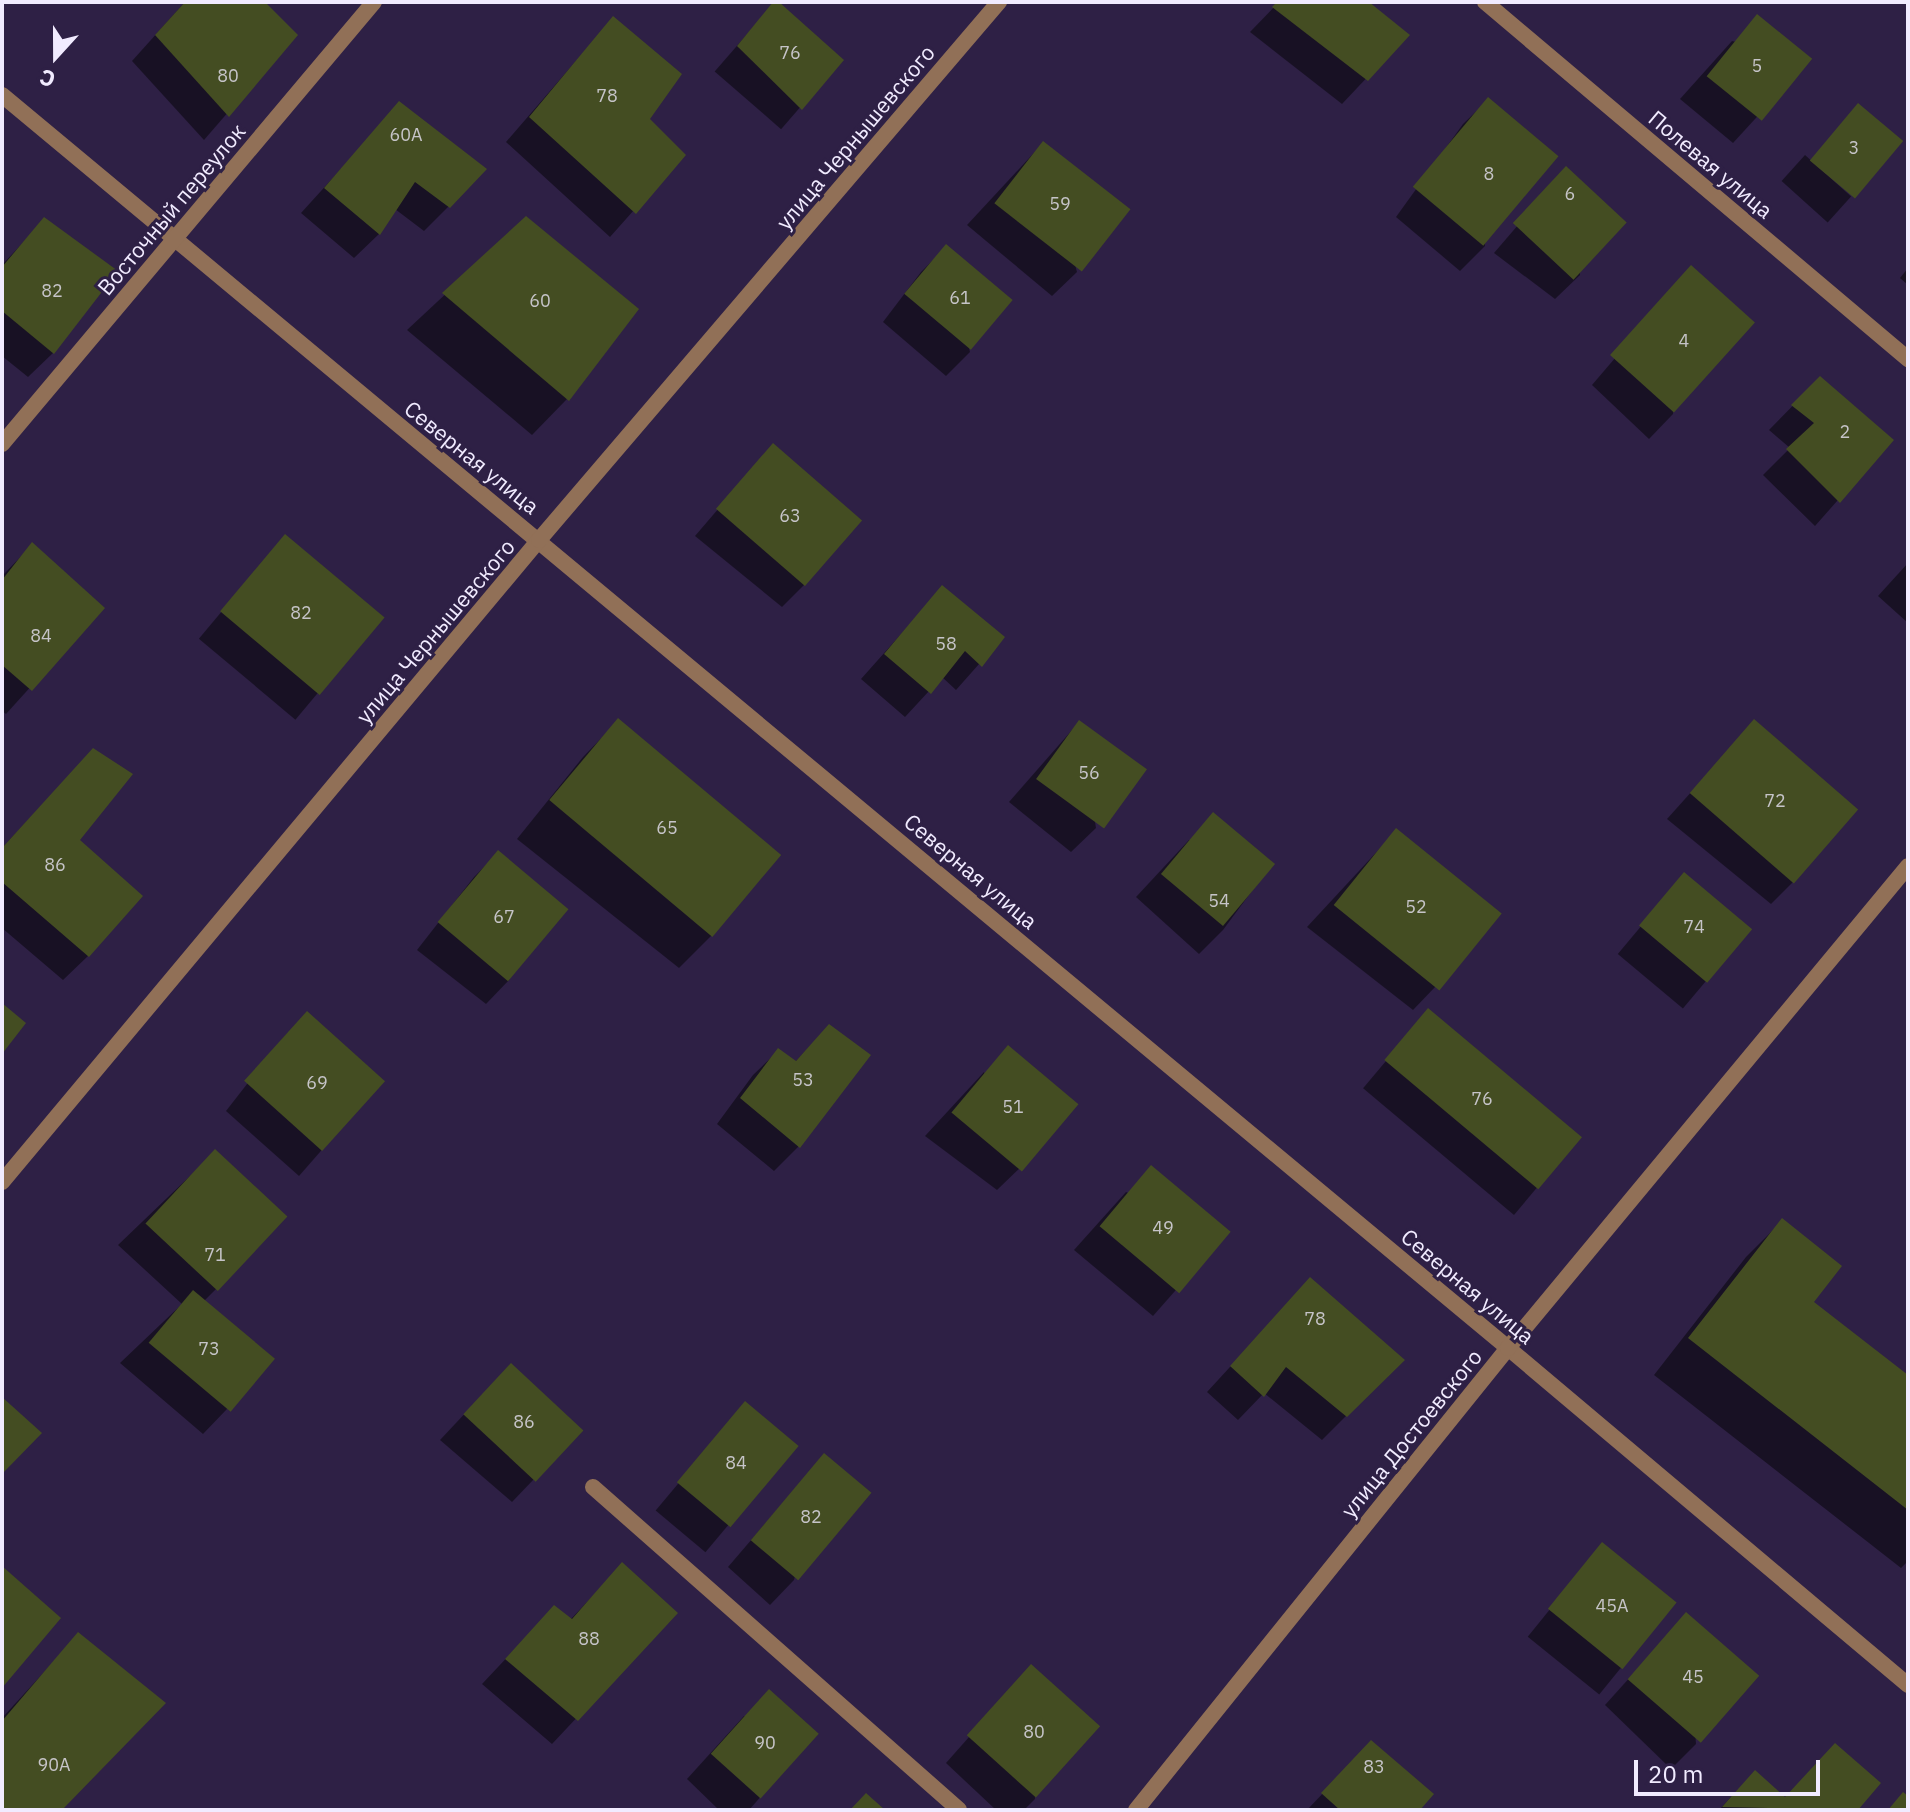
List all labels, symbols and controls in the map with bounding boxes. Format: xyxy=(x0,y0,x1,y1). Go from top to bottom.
north arrow xyxy=(16,16,96,96)
street label: улица Чернышевского xyxy=(770,39,940,235)
house number: 76 xyxy=(779,42,801,64)
house number: 5 xyxy=(1752,55,1762,77)
text: С xyxy=(35,63,59,95)
house number: 80 xyxy=(217,65,239,87)
house number: 78 xyxy=(596,85,618,107)
street label: Полевая улица xyxy=(1644,104,1778,224)
street label: Восточный переулок xyxy=(91,118,251,300)
house number: 60А xyxy=(389,124,423,146)
house number: 3 xyxy=(1849,137,1859,159)
house number: 8 xyxy=(1484,163,1494,185)
house number: 6 xyxy=(1565,183,1575,205)
house number: 59 xyxy=(1049,193,1071,215)
house number: 82 xyxy=(41,280,63,302)
house number: 61 xyxy=(949,287,971,309)
house number: 60 xyxy=(529,290,551,312)
house number: 4 xyxy=(1679,330,1689,352)
street label: Северная улица xyxy=(399,395,545,519)
house number: 2 xyxy=(1840,421,1850,443)
house number: 63 xyxy=(779,505,801,527)
street label: улица Чернышевского xyxy=(350,533,520,729)
house number: 82 xyxy=(290,602,312,624)
house number: 84 xyxy=(30,625,52,647)
house number: 58 xyxy=(935,633,957,655)
house number: 56 xyxy=(1078,762,1100,784)
house number: 72 xyxy=(1764,790,1786,812)
street label: Северная улица xyxy=(899,808,1043,934)
house number: 65 xyxy=(656,817,678,839)
house number: 86 xyxy=(44,854,66,876)
house number: 54 xyxy=(1208,890,1230,912)
house number: 52 xyxy=(1405,896,1427,918)
house number: 67 xyxy=(493,906,515,928)
house number: 74 xyxy=(1683,916,1705,938)
house number: 53 xyxy=(792,1069,814,1091)
house number: 69 xyxy=(306,1072,328,1094)
house number: 76 xyxy=(1471,1088,1493,1110)
house number: 51 xyxy=(1002,1096,1024,1118)
house number: 49 xyxy=(1152,1217,1174,1239)
street label: Северная улица xyxy=(1396,1223,1540,1349)
house number: 71 xyxy=(204,1244,226,1266)
house number: 78 xyxy=(1304,1308,1326,1330)
house number: 73 xyxy=(198,1338,220,1360)
street label: улица Достоевского xyxy=(1335,1344,1487,1522)
house number: 86 xyxy=(513,1411,535,1433)
house number: 84 xyxy=(725,1452,747,1474)
house number: 82 xyxy=(800,1506,822,1528)
house number: 45А xyxy=(1595,1595,1629,1617)
house number: 88 xyxy=(578,1628,600,1650)
house number: 45 xyxy=(1682,1666,1704,1688)
house number: 80 xyxy=(1023,1721,1045,1743)
house number: 90 xyxy=(754,1732,776,1754)
scale bar xyxy=(1638,1744,1824,1794)
house number: 90А xyxy=(37,1754,71,1776)
house number: 83 xyxy=(1363,1756,1385,1778)
text: 20 m xyxy=(1648,1758,1703,1790)

